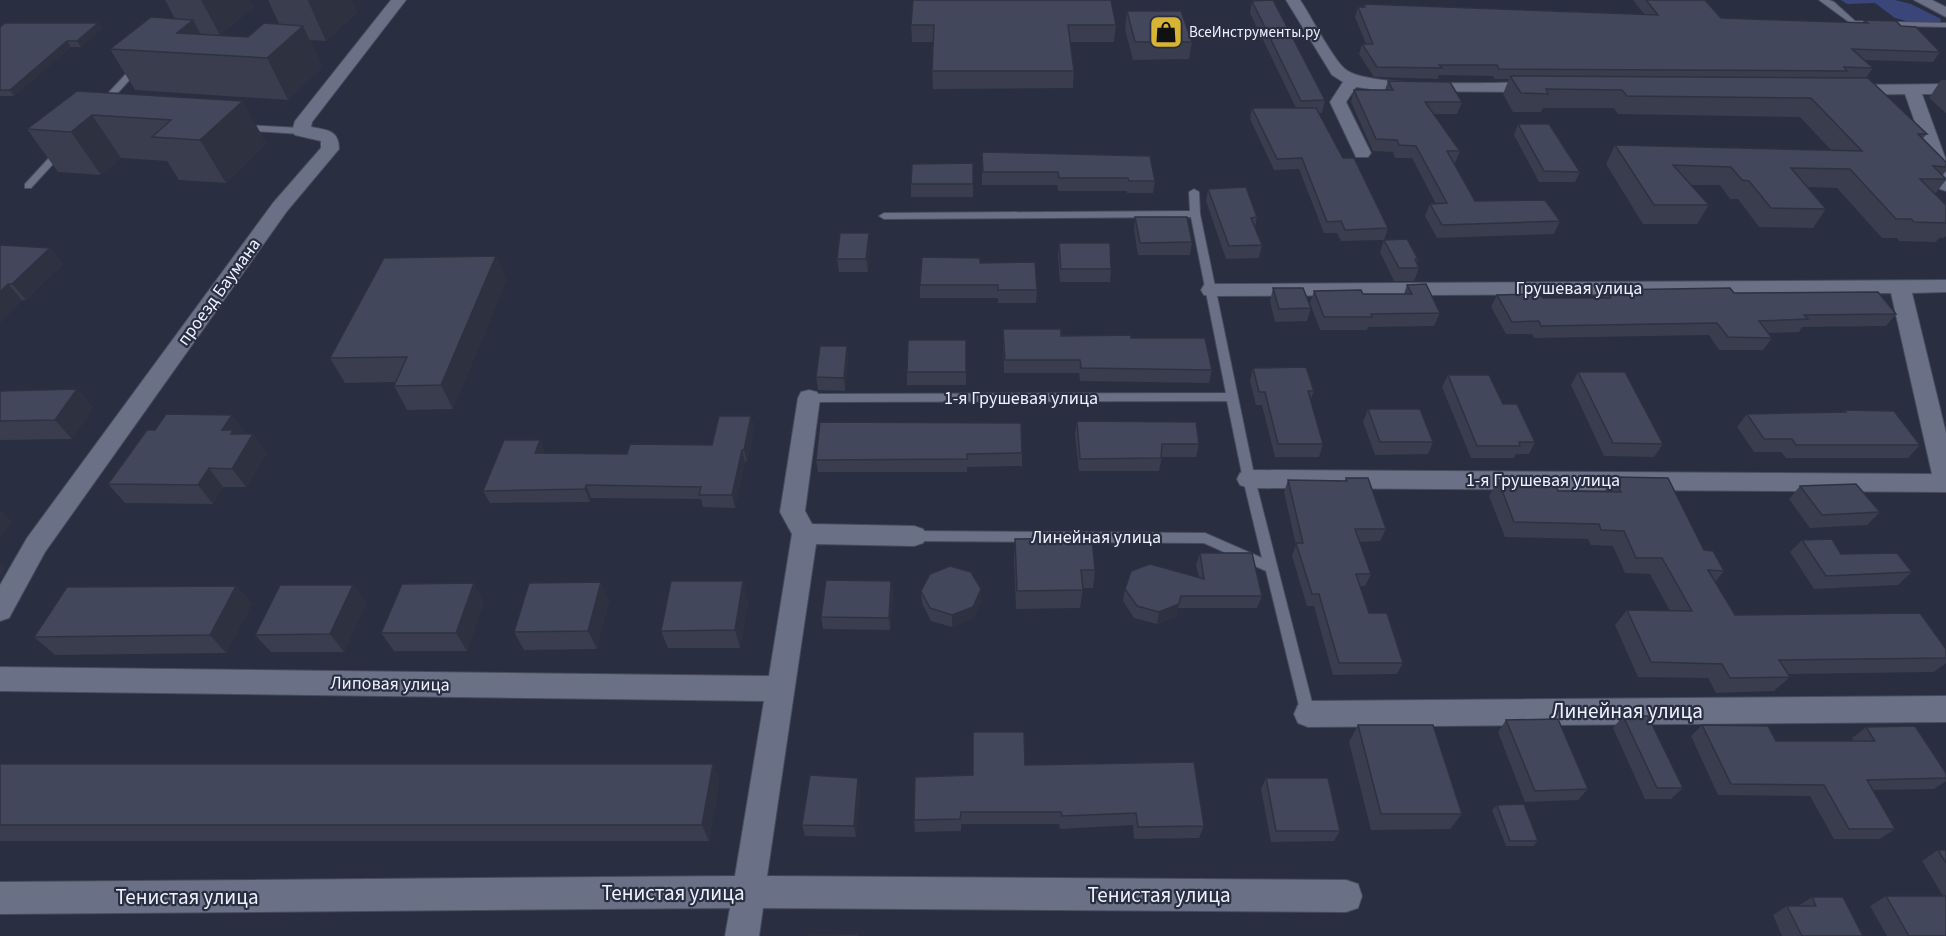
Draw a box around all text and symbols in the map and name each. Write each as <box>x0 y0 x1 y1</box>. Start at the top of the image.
shop icon: ВсеИнструменты.ру <box>1148 14 1184 50</box>
place label: ВсеИнструменты.ру <box>1189 22 1320 43</box>
street label: проезд Баумана <box>171 233 267 351</box>
street label: Грушевая улица <box>1516 276 1642 301</box>
street label: 1-я Грушевая улица <box>944 386 1098 411</box>
street label: 1-я Грушевая улица <box>1466 468 1620 493</box>
street label: Линейная улица <box>1031 525 1161 550</box>
street label: Липовая улица <box>330 670 450 698</box>
street label: Линейная улица <box>1551 696 1703 726</box>
street label: Тенистая улица <box>601 878 745 908</box>
street label: Тенистая улица <box>1087 880 1231 910</box>
street label: Тенистая улица <box>115 882 259 912</box>

